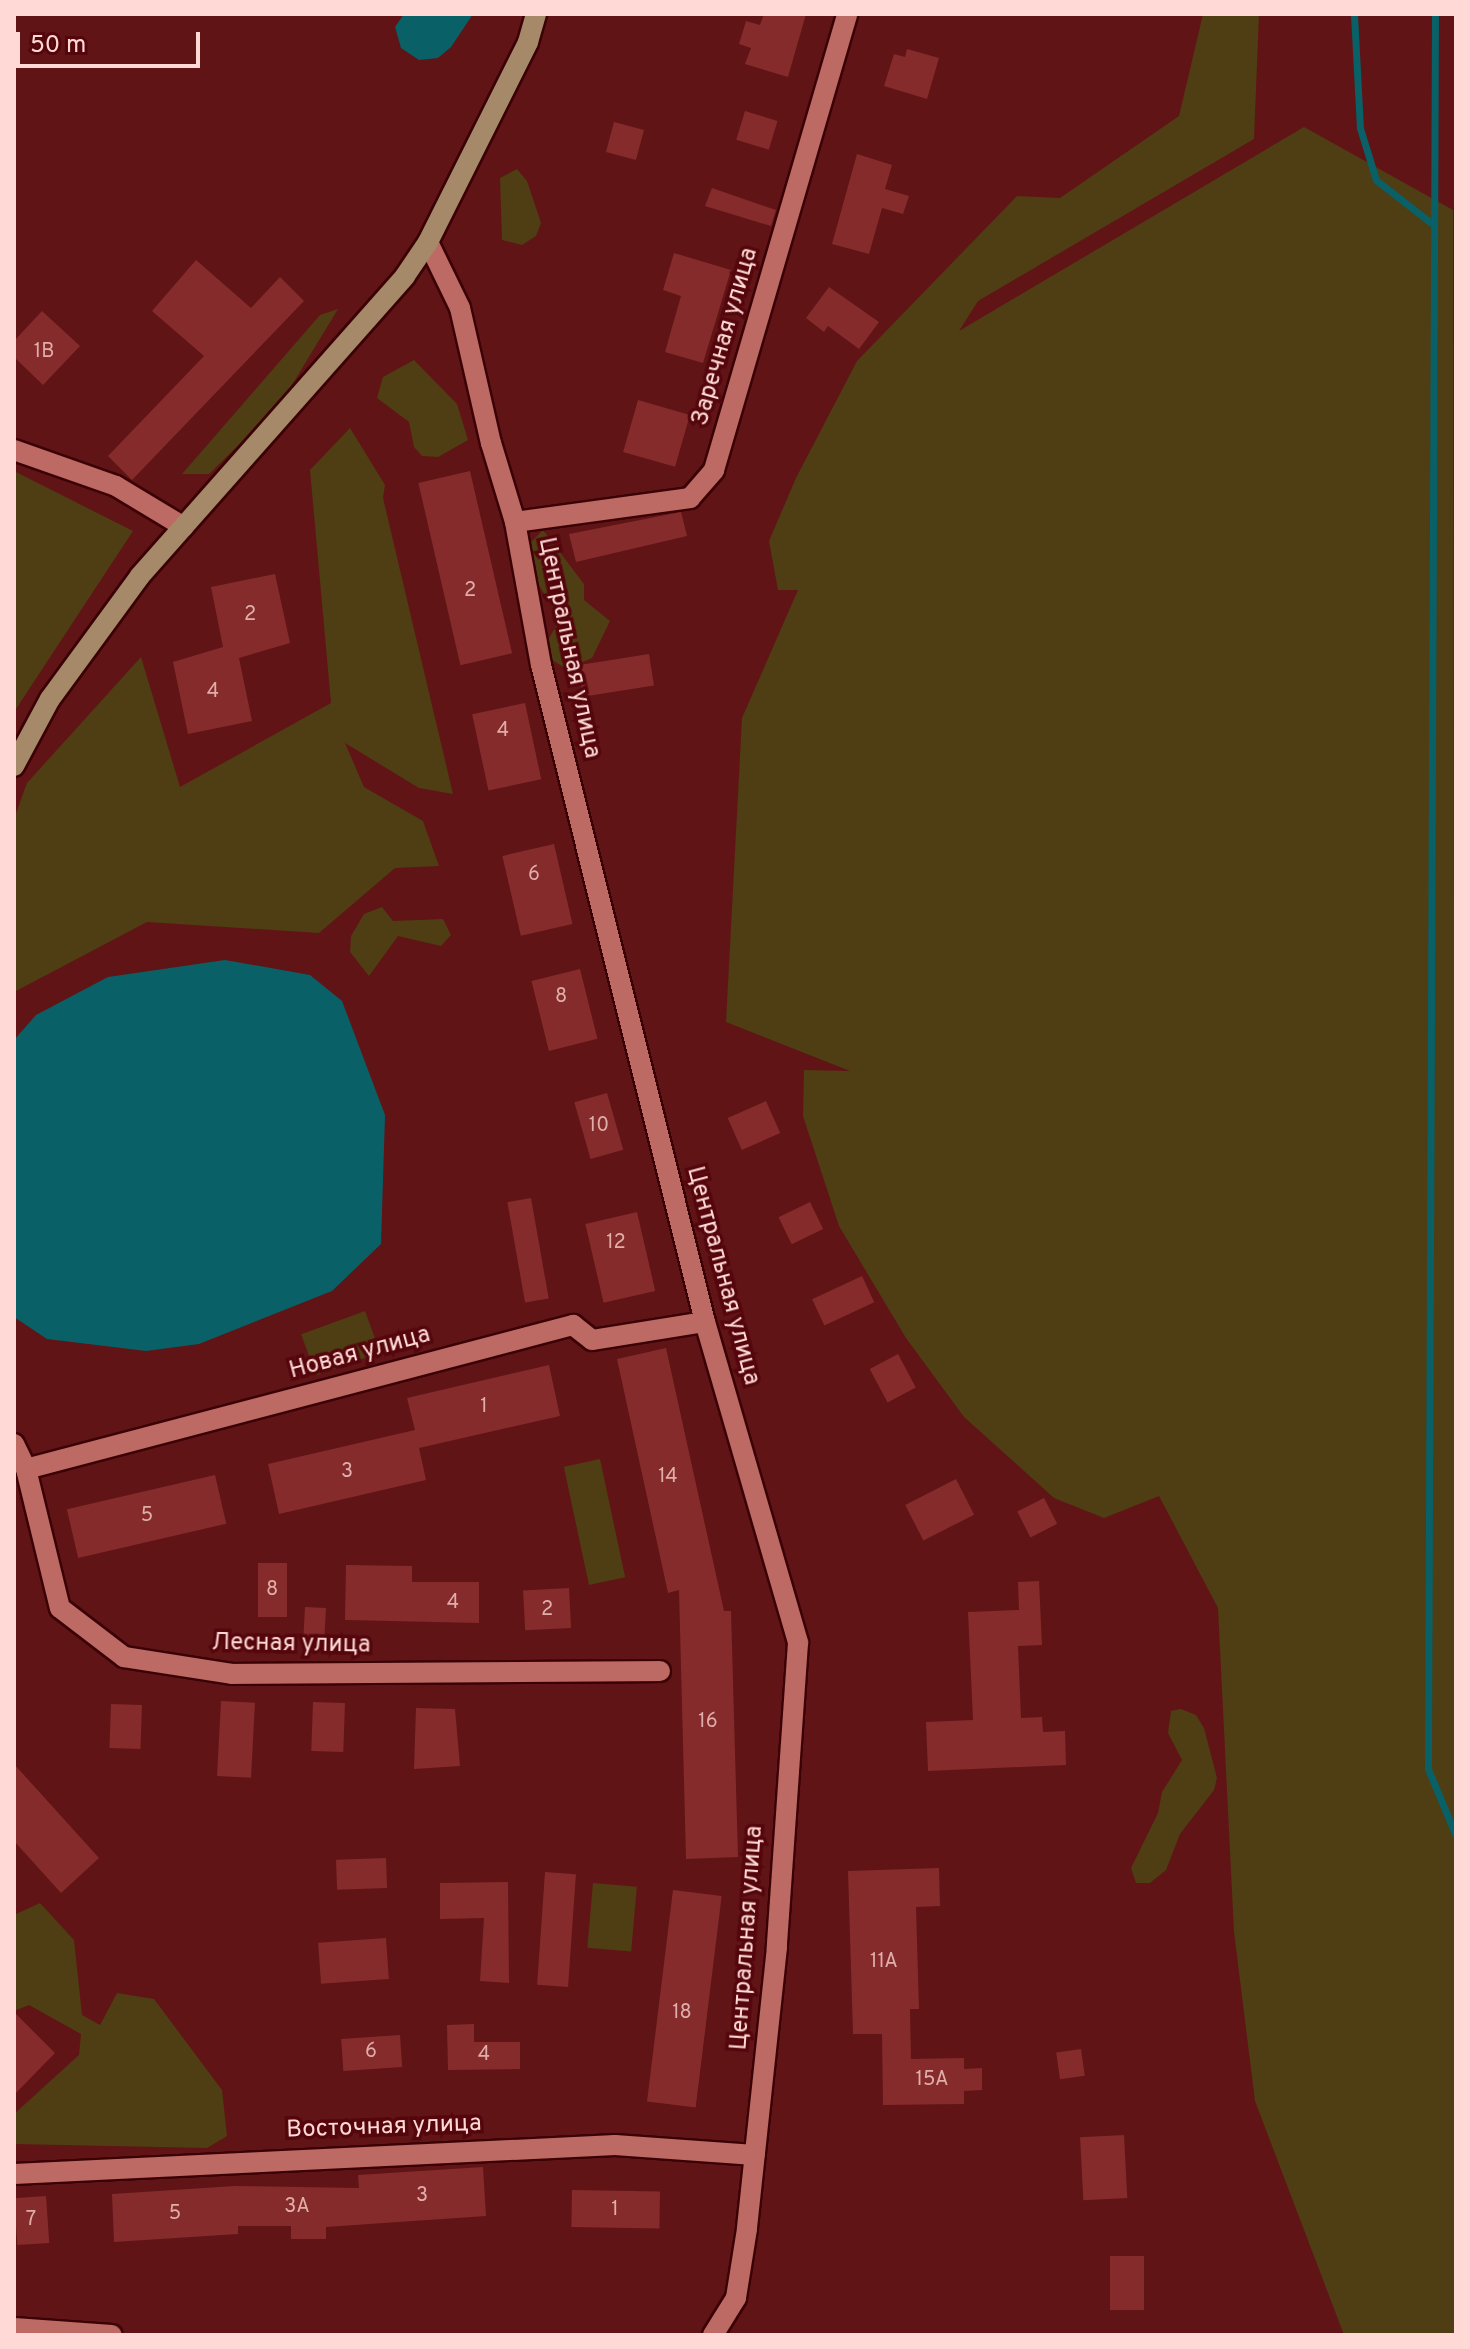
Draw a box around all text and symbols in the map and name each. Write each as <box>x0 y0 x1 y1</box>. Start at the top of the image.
scale bar <box>20 16 204 66</box>
text: 50 m <box>30 31 86 61</box>
street label: Заречная улица <box>687 245 765 429</box>
house number: 1В <box>34 340 54 364</box>
street label: Центральная улица <box>531 535 605 761</box>
house number: 2 <box>464 579 476 603</box>
house number: 2 <box>244 603 256 627</box>
house number: 4 <box>207 680 219 704</box>
house number: 4 <box>497 719 509 743</box>
house number: 6 <box>528 863 540 887</box>
house number: 8 <box>555 985 567 1009</box>
house number: 10 <box>589 1114 609 1138</box>
street label: Центральная улица <box>679 1164 765 1388</box>
house number: 12 <box>606 1231 626 1255</box>
street label: Новая улица <box>286 1321 434 1387</box>
house number: 1 <box>480 1395 488 1419</box>
house number: 3 <box>341 1460 353 1484</box>
house number: 14 <box>658 1465 678 1489</box>
house number: 5 <box>141 1504 153 1528</box>
house number: 8 <box>266 1578 278 1602</box>
house number: 4 <box>447 1591 459 1615</box>
house number: 2 <box>541 1598 553 1622</box>
street label: Лесная улица <box>211 1629 371 1661</box>
house number: 16 <box>698 1710 718 1734</box>
street label: Центральная улица <box>726 1825 770 2051</box>
house number: 11А <box>870 1950 898 1974</box>
house number: 18 <box>672 2001 692 2025</box>
house number: 6 <box>365 2040 377 2064</box>
house number: 4 <box>478 2043 490 2067</box>
house number: 15А <box>915 2068 949 2092</box>
street label: Восточная улица <box>286 2110 482 2146</box>
house number: 3 <box>416 2184 428 2208</box>
house number: 3А <box>284 2195 310 2219</box>
house number: 1 <box>611 2198 619 2222</box>
house number: 5 <box>169 2202 181 2226</box>
house number: 7 <box>26 2208 36 2232</box>

